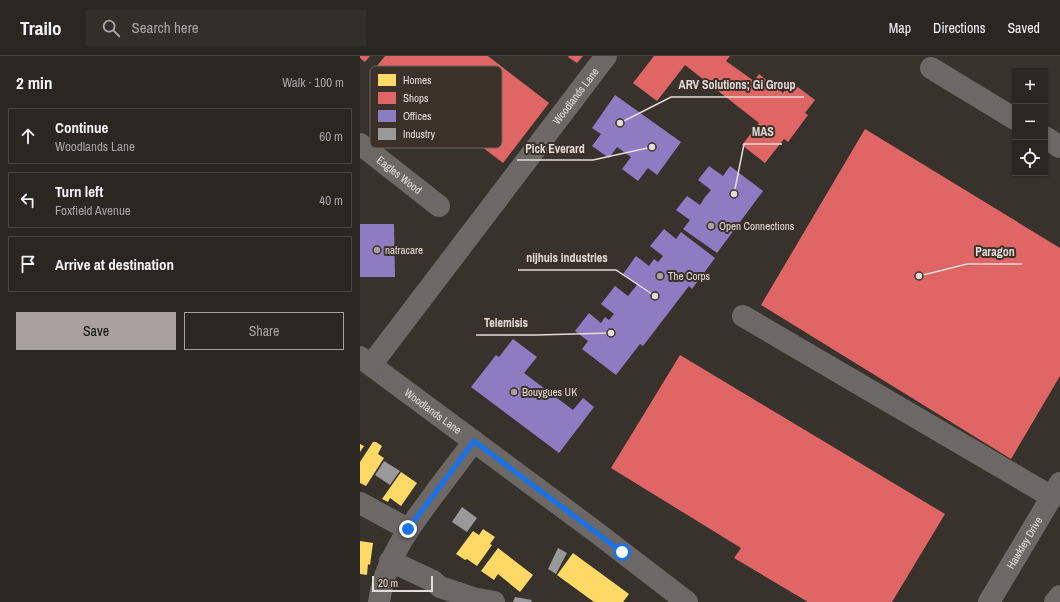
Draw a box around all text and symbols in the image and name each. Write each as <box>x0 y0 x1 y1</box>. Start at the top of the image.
search box <box>86 10 366 46</box>
text: Trailo <box>20 15 62 41</box>
icon: search <box>100 17 122 39</box>
text: Search here <box>132 17 199 38</box>
text: Map <box>889 19 911 37</box>
text: Directions <box>933 19 985 37</box>
text: Saved <box>1007 19 1040 37</box>
street label: Woodlands Lane <box>550 65 602 127</box>
legend <box>370 66 502 148</box>
map controls <box>1012 68 1048 176</box>
button: + <box>1012 68 1048 104</box>
text: 2 min <box>16 71 52 94</box>
text: Homes <box>403 73 432 87</box>
callout: ARV Solutions; Gi Group <box>671 73 804 97</box>
text: Walk · 100 m <box>282 74 344 91</box>
text: ARV Solutions; Gi Group <box>679 77 795 93</box>
text: Shops <box>403 91 429 105</box>
button: − <box>1012 104 1048 140</box>
text: Offices <box>403 109 432 123</box>
text: Continue <box>55 117 108 138</box>
callout: MAS <box>744 120 782 144</box>
text: MAS <box>752 124 774 140</box>
icon: ahead <box>17 125 39 147</box>
text: Industry <box>403 127 436 141</box>
text: 60 m <box>319 128 343 145</box>
callout: Pick Everard <box>517 136 593 160</box>
text: Woodlands Lane <box>55 138 135 155</box>
button: locate <box>1012 140 1048 176</box>
text: Pick Everard <box>525 141 585 157</box>
street label: Eagles Wood <box>374 153 425 197</box>
text: Turn left <box>55 181 103 202</box>
icon: left <box>17 189 39 211</box>
text: 40 m <box>319 192 343 209</box>
text: Foxfield Avenue <box>55 202 131 219</box>
place label: Open Connections <box>719 219 795 233</box>
marker: Open Connections <box>706 221 716 231</box>
callout: Paragon <box>967 240 1022 264</box>
place label: natracare <box>385 243 423 257</box>
text: Paragon <box>975 244 1015 260</box>
marker: natracare <box>372 245 382 255</box>
callout: nijhuis industries <box>518 246 616 270</box>
text: nijhuis industries <box>526 250 608 266</box>
icon: arrive <box>17 253 39 275</box>
text: Arrive at destination <box>55 254 174 275</box>
place label: The Corps <box>668 269 711 283</box>
marker: The Corps <box>655 271 665 281</box>
callout: Telemisis <box>476 311 536 335</box>
button: Save <box>16 312 176 350</box>
button: Share <box>184 312 344 350</box>
text: Telemisis <box>484 315 529 331</box>
street label: Woodlands Lane <box>402 385 464 437</box>
place label: Bouygues UK <box>522 385 577 399</box>
marker: Bouygues UK <box>509 387 519 397</box>
street label: Hawkley Drive <box>1003 514 1045 571</box>
route end <box>399 520 417 538</box>
route start <box>613 543 631 561</box>
scale bar <box>372 574 433 593</box>
text: 20 m <box>378 576 398 590</box>

